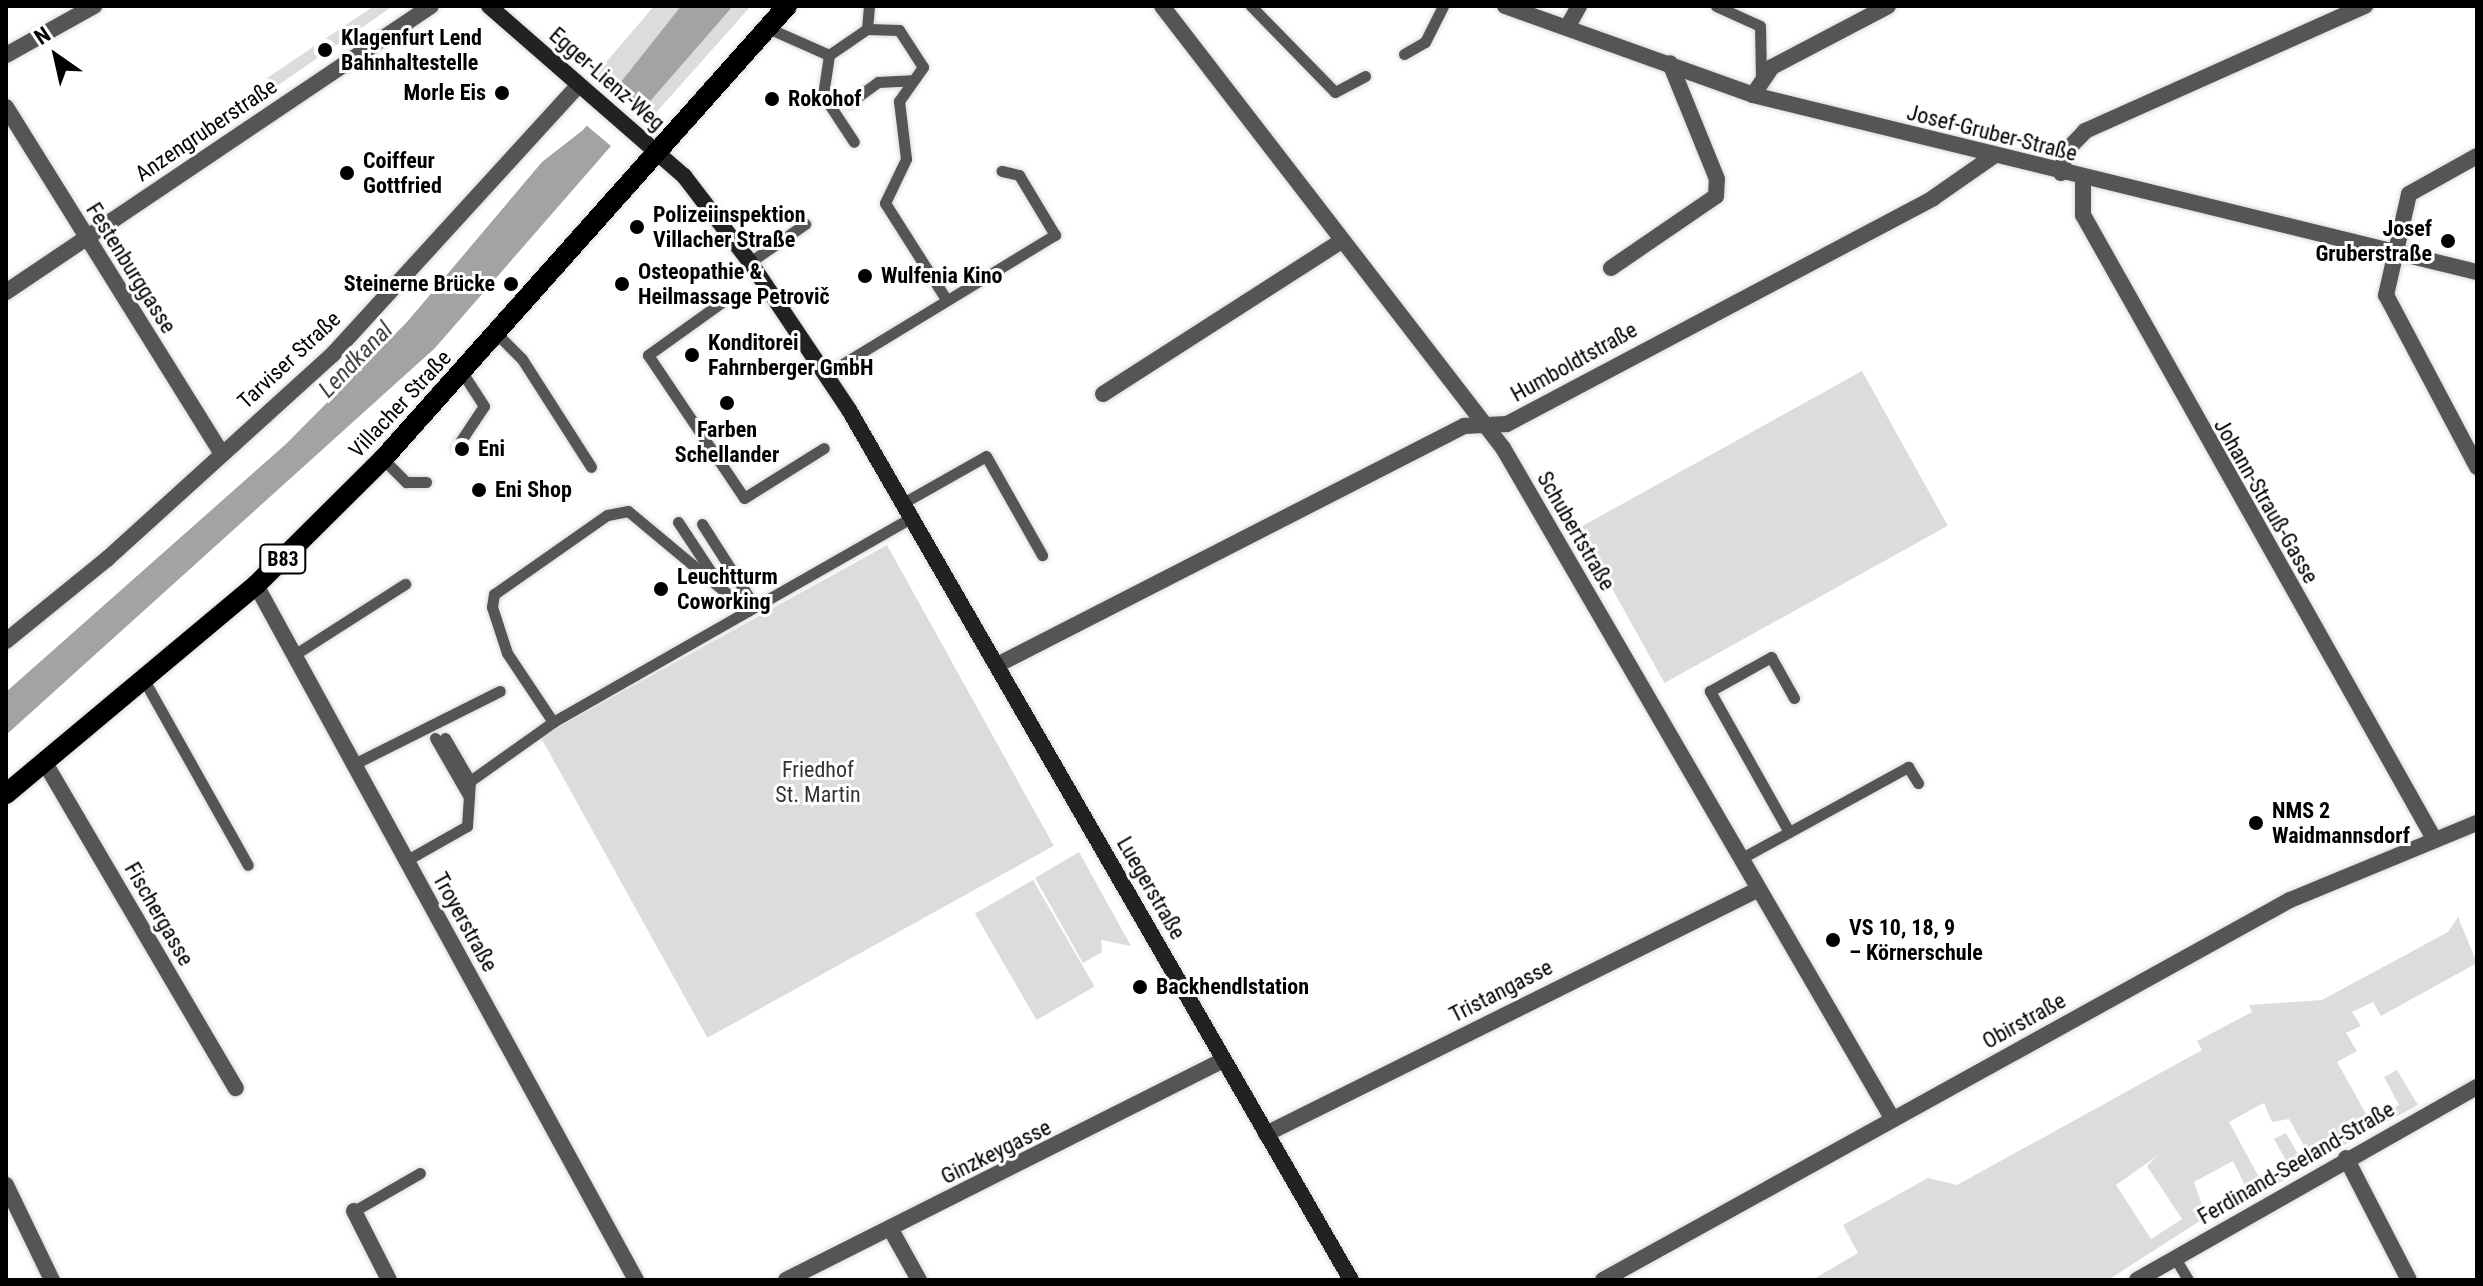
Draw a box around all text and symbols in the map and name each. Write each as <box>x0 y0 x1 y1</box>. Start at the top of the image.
north arrow <box>16 16 96 96</box>
text: N <box>30 22 55 50</box>
street label: Egger-Lienz-Weg <box>544 22 670 136</box>
place label: Klagenfurt Lend Bahnhaltestelle <box>341 24 482 76</box>
marker: Klagenfurt Lend Bahnhaltestelle <box>316 41 334 59</box>
street label: Anzengruberstraße <box>130 73 282 187</box>
place label: Morle Eis <box>404 80 486 106</box>
marker: Morle Eis <box>493 84 511 102</box>
place label: Rokohof <box>788 86 862 112</box>
marker: Rokohof <box>763 90 781 108</box>
street label: Josef-Gruber-Straße <box>1904 99 2080 167</box>
place label: Coiffeur Gottfried <box>363 147 442 198</box>
marker: Coiffeur Gottfried <box>338 164 356 182</box>
street label: Festenburggasse <box>80 198 182 338</box>
place label: Polizeiinspektion Villacher Straße <box>653 201 806 252</box>
place label: Josef Gruberstraße <box>2315 215 2432 266</box>
marker: Polizeiinspektion Villacher Straße <box>628 218 646 236</box>
marker: Josef Gruberstraße <box>2439 232 2457 250</box>
place label: Osteopathie & Heilmassage Petrovič <box>638 258 830 310</box>
place label: Wulfenia Kino <box>881 263 1002 289</box>
marker: Wulfenia Kino <box>856 267 874 285</box>
place label: Steinerne Brücke <box>344 271 495 297</box>
marker: Steinerne Brücke <box>502 275 520 293</box>
marker: Osteopathie & Heilmassage Petrovič <box>613 275 631 293</box>
street label: Tarviser Straße <box>232 306 346 414</box>
water label: Lendkanal <box>313 316 399 404</box>
street label: Humboldtstraße <box>1506 316 1642 408</box>
place label: Konditorei Fahrnberger GmbH <box>708 329 873 380</box>
street label: Villacher Straße <box>343 345 457 463</box>
marker: Konditorei Fahrnberger GmbH <box>683 346 701 364</box>
marker: Farben Schellander <box>718 394 736 412</box>
street label: Johann-Strauß-Gasse <box>2208 414 2324 588</box>
place label: Farben Schellander <box>675 416 779 468</box>
place label: Eni <box>478 436 505 462</box>
marker: Eni <box>453 440 471 458</box>
street label: Schubertstraße <box>1531 467 1621 595</box>
place label: Eni Shop <box>495 477 572 503</box>
marker: Eni Shop <box>470 481 488 499</box>
road number: B83 <box>259 543 307 575</box>
place label: Leuchtturm Coworking <box>677 563 778 614</box>
marker: Leuchtturm Coworking <box>652 580 670 598</box>
park label: Friedhof St. Martin <box>775 756 861 808</box>
place label: NMS 2 Waidmannsdorf <box>2272 797 2410 848</box>
marker: NMS 2 Waidmannsdorf <box>2247 814 2265 832</box>
street label: Luegerstraße <box>1111 832 1191 944</box>
street label: Fischergasse <box>119 858 199 970</box>
street label: Troyerstraße <box>427 868 503 976</box>
place label: VS 10, 18, 9 – Körnerschule <box>1849 914 1983 966</box>
marker: VS 10, 18, 9 – Körnerschule <box>1824 931 1842 949</box>
street label: Tristangasse <box>1445 954 1557 1028</box>
place label: Backhendlstation <box>1156 974 1309 1000</box>
marker: Backhendlstation <box>1131 978 1149 996</box>
street label: Obirstraße <box>1978 987 2070 1055</box>
street label: Ferdinand-Seeland-Straße <box>2193 1096 2399 1230</box>
street label: Ginzkeygasse <box>937 1114 1055 1190</box>

